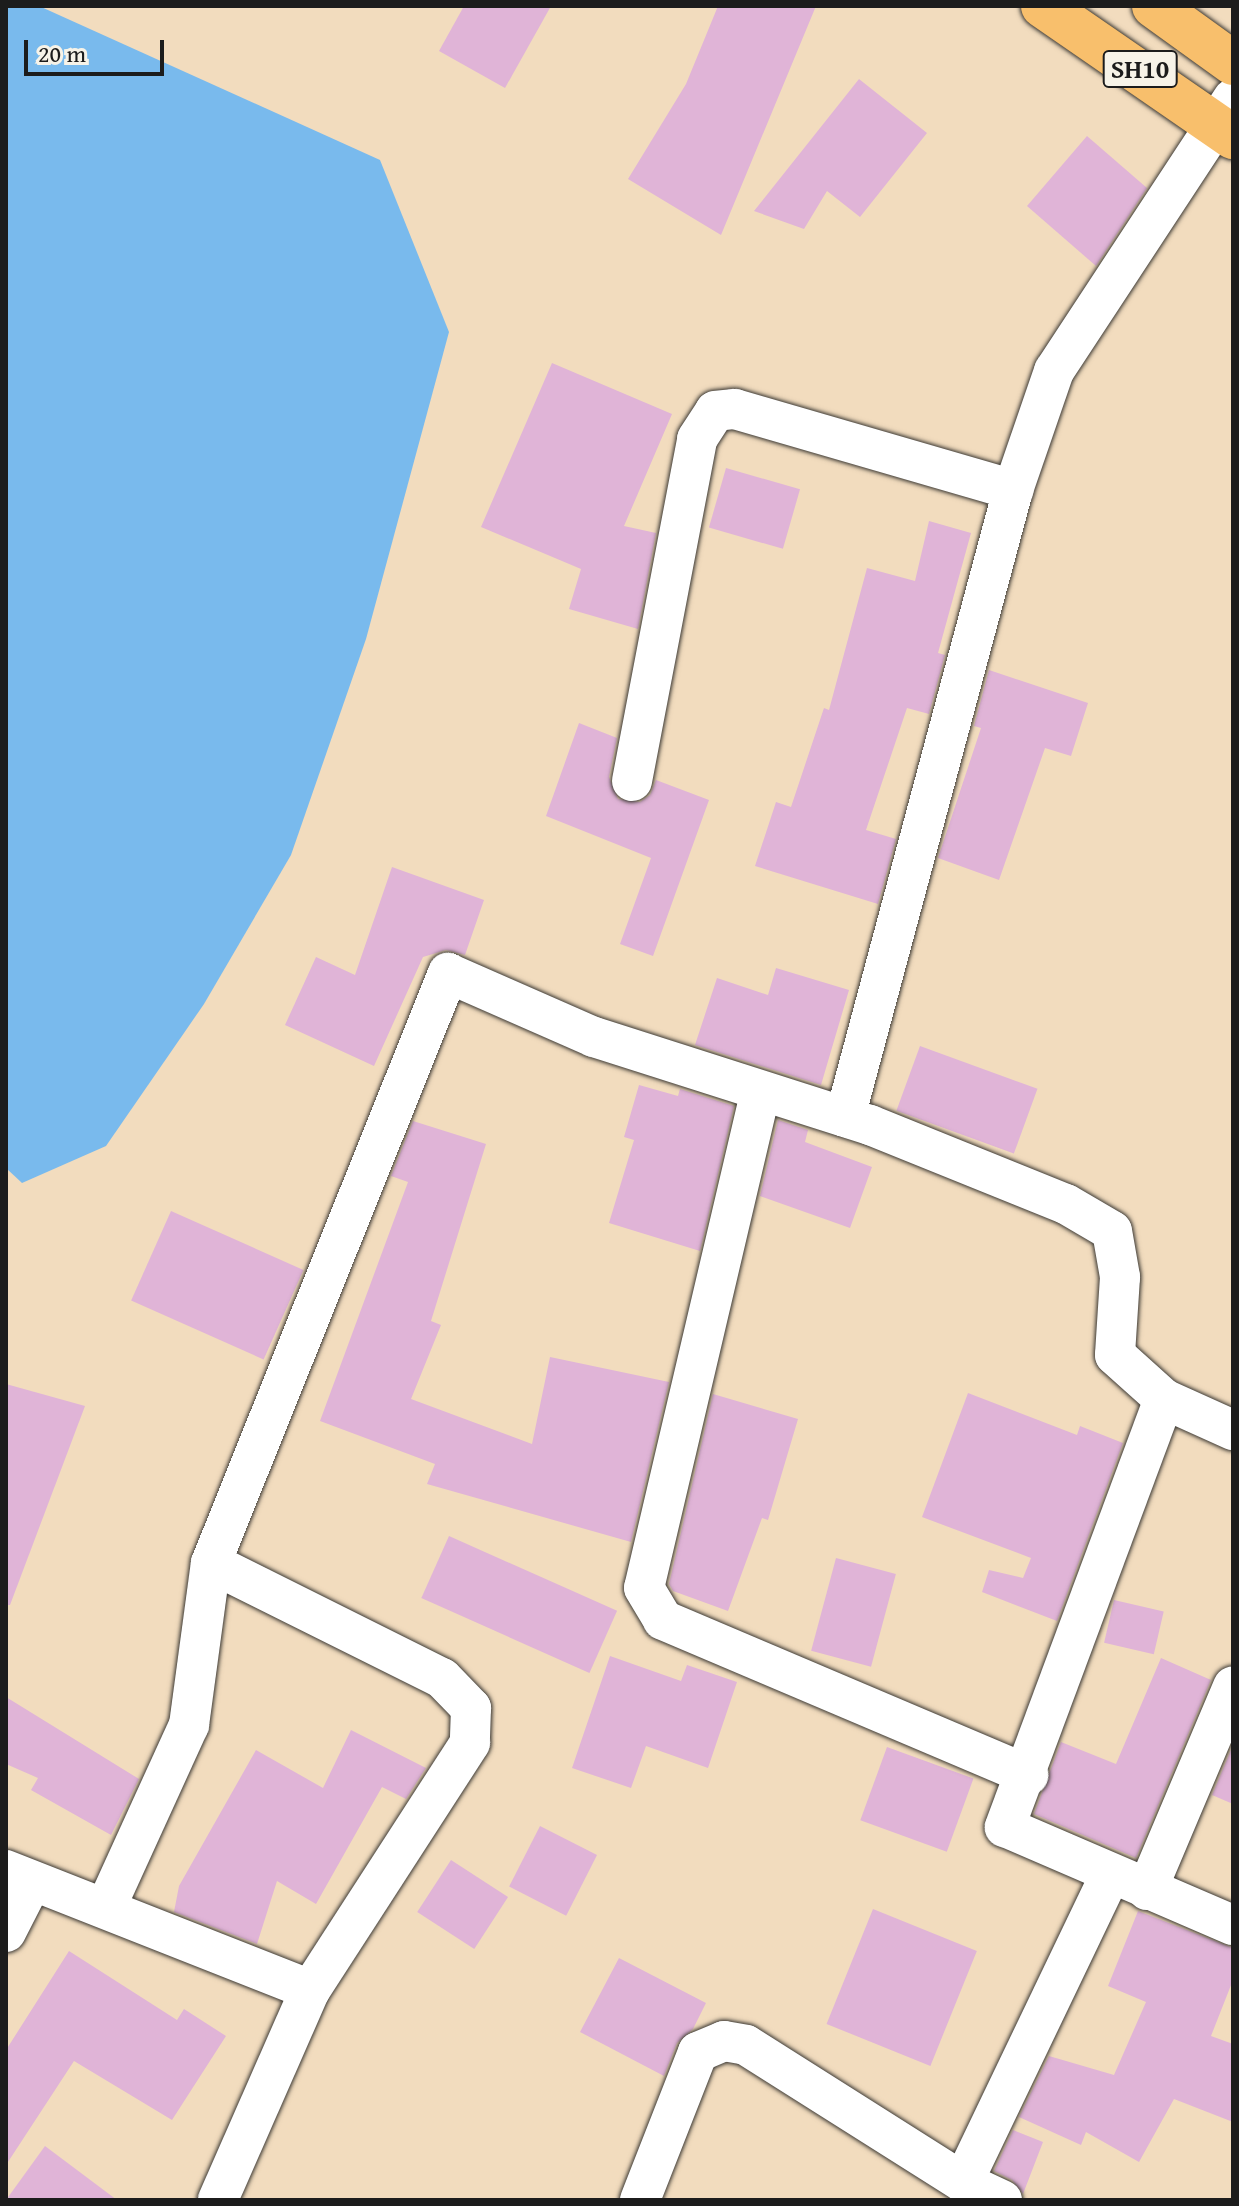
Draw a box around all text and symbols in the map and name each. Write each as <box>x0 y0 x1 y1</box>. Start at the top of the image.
scale bar <box>28 24 168 74</box>
text: 20 m <box>38 36 86 71</box>
road number: SH10 <box>1102 47 1178 91</box>

